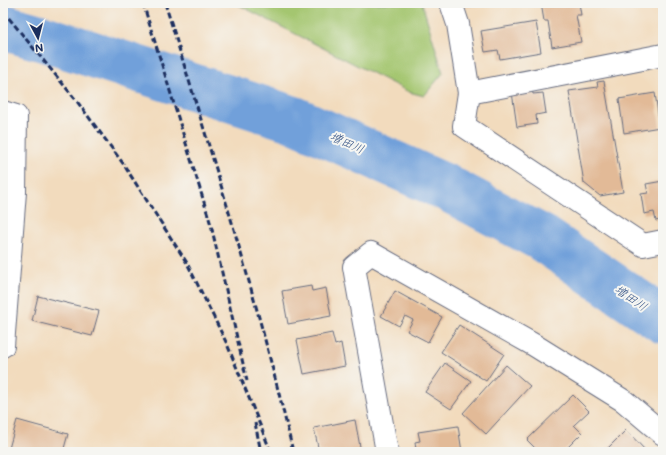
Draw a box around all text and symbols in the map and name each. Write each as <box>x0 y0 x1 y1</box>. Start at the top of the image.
north arrow <box>18 18 58 58</box>
text: N <box>34 40 44 56</box>
water label: 増田川 <box>328 127 367 157</box>
water label: 増田川 <box>612 280 651 314</box>

